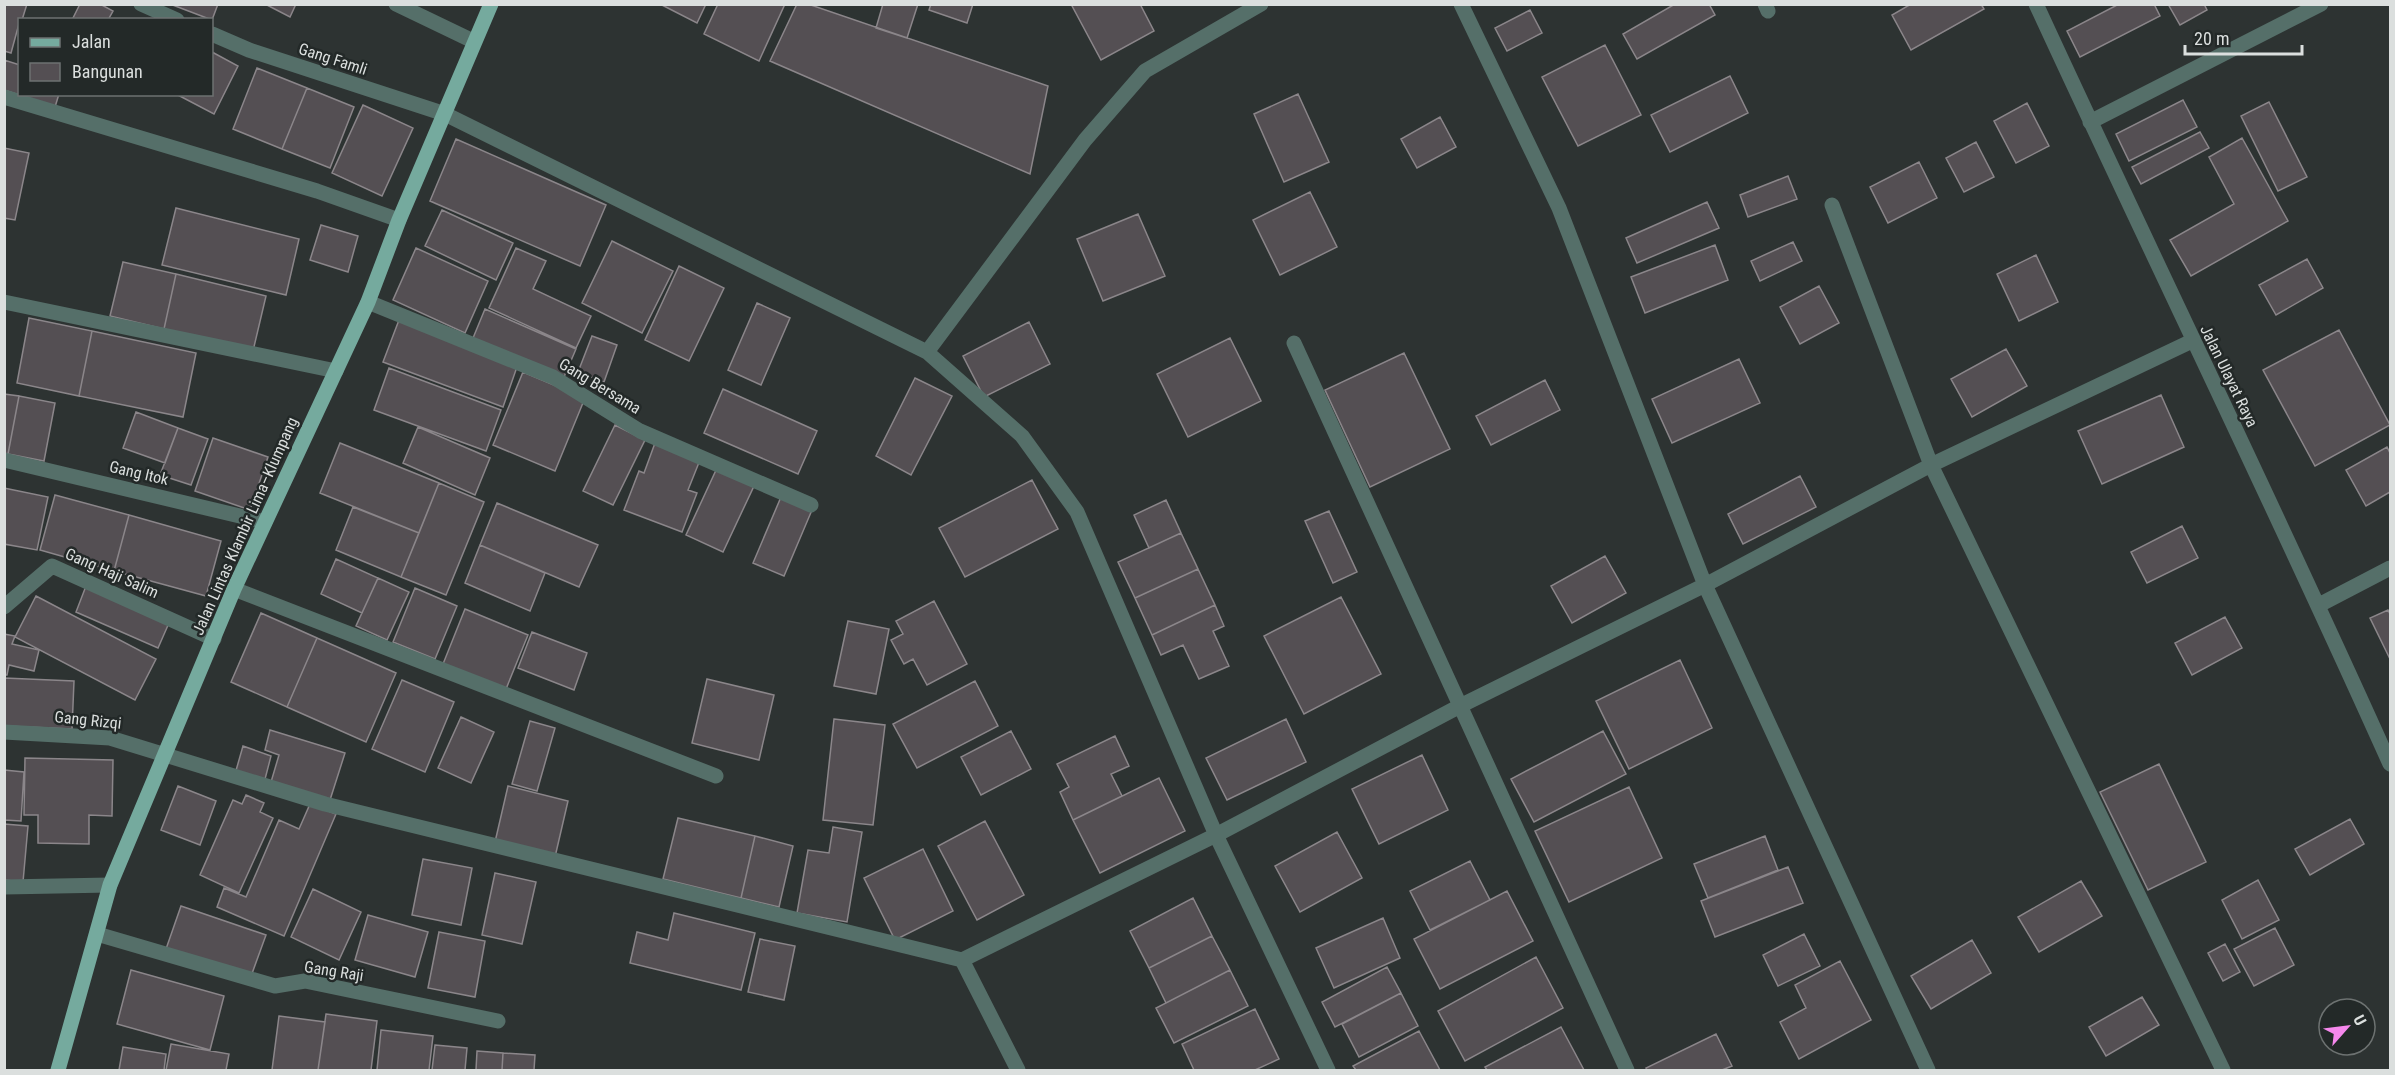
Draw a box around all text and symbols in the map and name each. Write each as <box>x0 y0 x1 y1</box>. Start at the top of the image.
legend <box>18 18 213 96</box>
scale bar <box>2185 18 2302 56</box>
text: 20 m <box>2194 28 2229 49</box>
text: Jalan <box>72 31 111 52</box>
street label: Gang Famli <box>296 39 370 79</box>
text: Bangunan <box>72 61 143 82</box>
street label: Jalan Ulayat Raya <box>2196 322 2262 430</box>
street label: Gang Bersama <box>556 354 644 418</box>
street label: Jalan Lintas Klambir Lima–Klumpang <box>188 414 302 638</box>
street label: Gang Itok <box>108 457 171 489</box>
street label: Gang Haji Salim <box>62 544 162 602</box>
street label: Gang Rizqi <box>54 707 122 733</box>
street label: Gang Raji <box>303 957 365 985</box>
north arrow <box>2317 997 2377 1057</box>
text: U <box>2349 1012 2370 1029</box>

